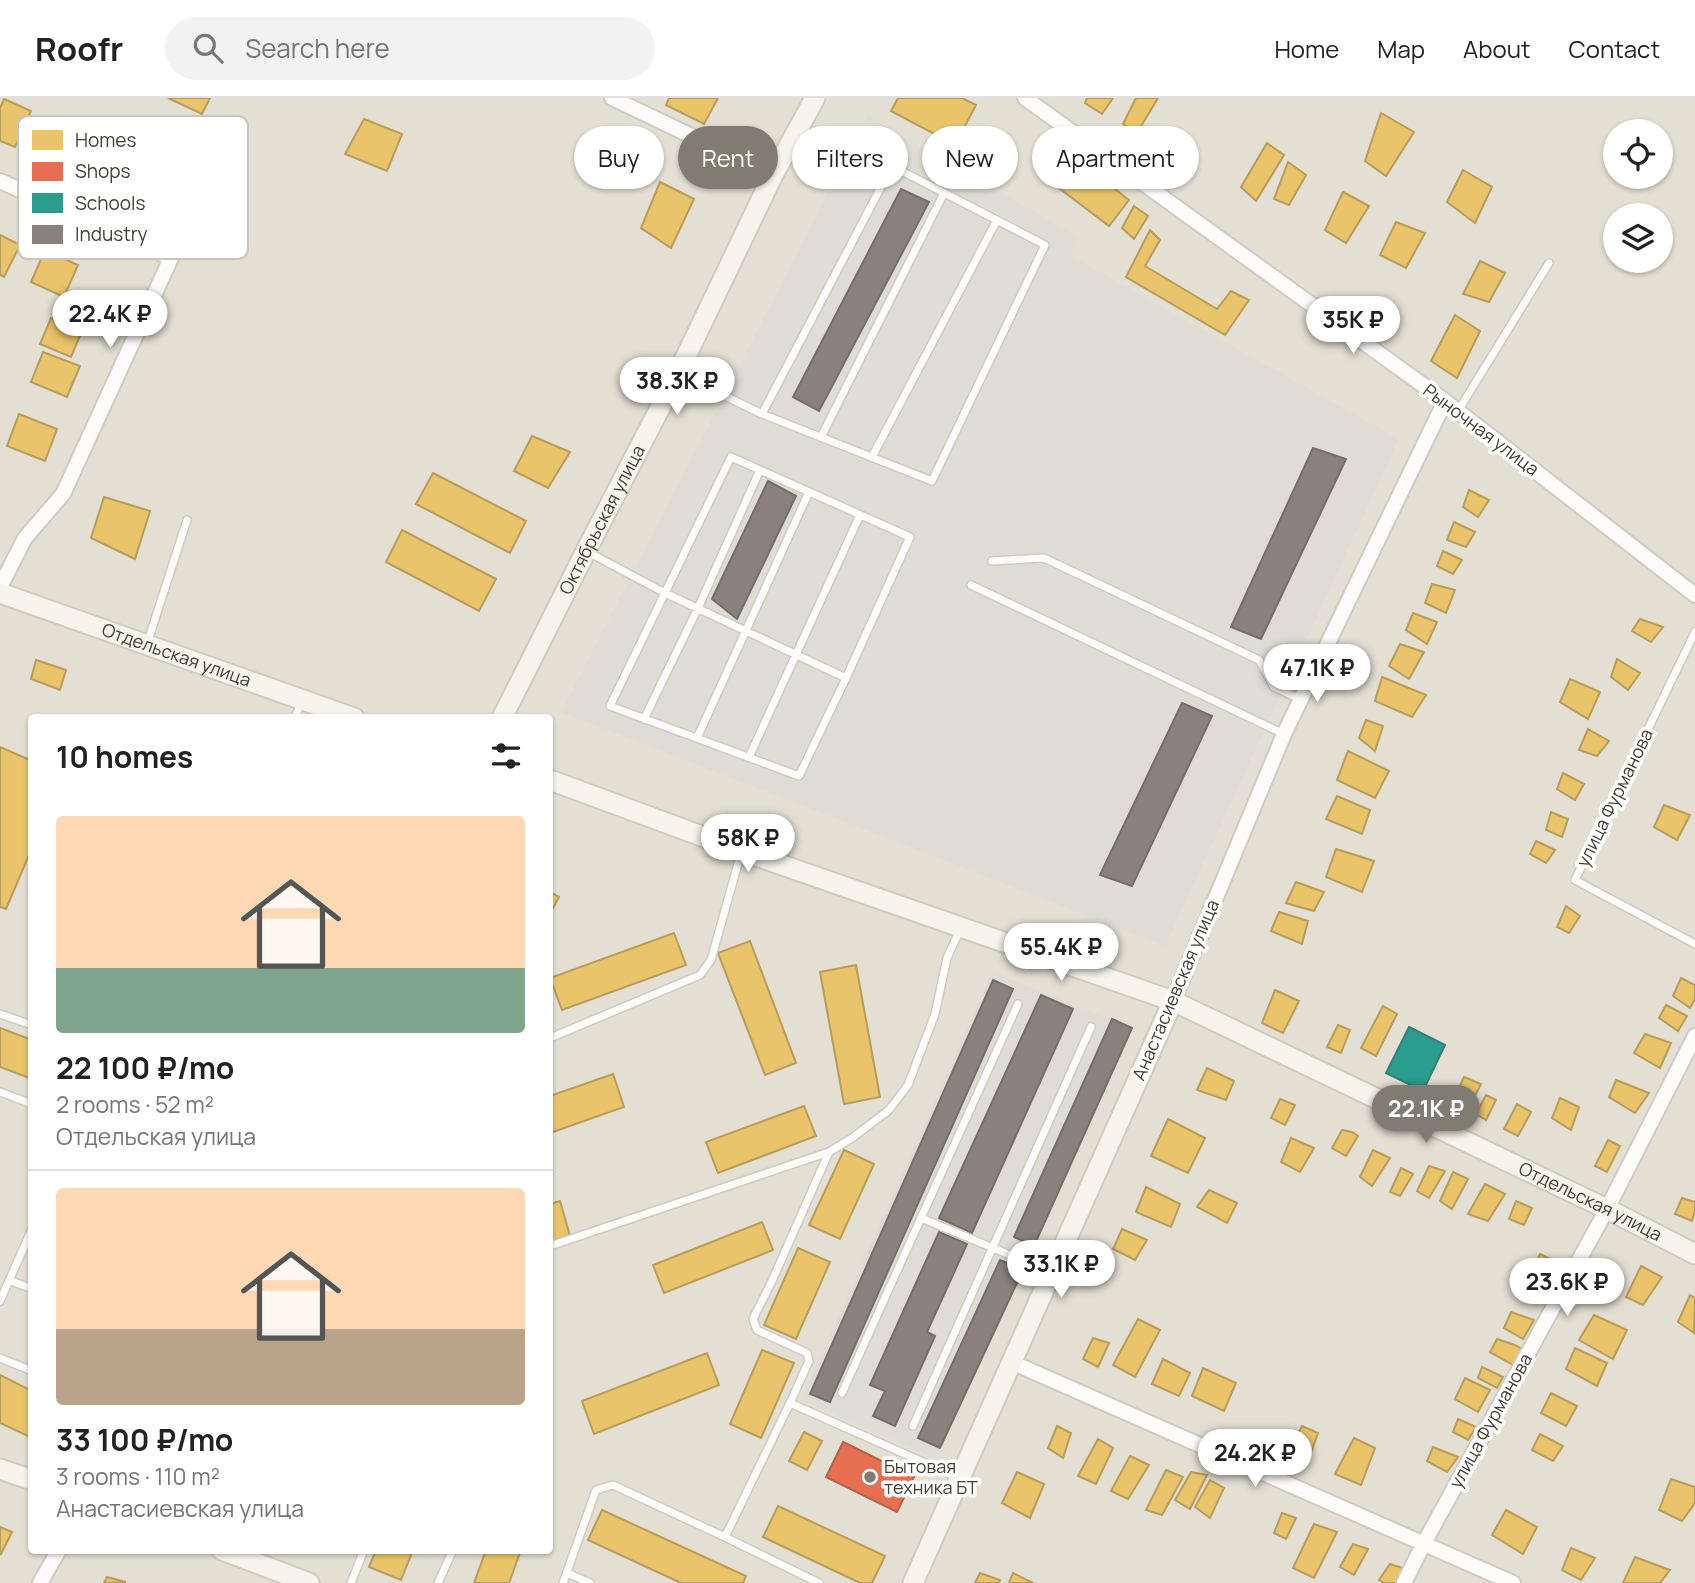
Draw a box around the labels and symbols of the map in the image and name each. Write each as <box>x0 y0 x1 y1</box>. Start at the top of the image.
legend <box>18 116 248 259</box>
text: Homes <box>75 127 136 153</box>
text: Shops <box>75 158 130 184</box>
text: Schools <box>75 190 145 216</box>
text: Industry <box>75 221 148 247</box>
pin: 22.4K ₽ <box>45 290 175 350</box>
pin: 35K ₽ <box>1304 296 1402 356</box>
pin: 38.3K ₽ <box>612 358 742 417</box>
street label: Рыночная улица <box>1419 378 1544 481</box>
street label: Октябрьская улица <box>553 441 650 598</box>
street label: Отдельская улица <box>99 617 254 692</box>
pin: 47.1K ₽ <box>1252 644 1382 704</box>
street label: улица Фурманова <box>1570 725 1658 871</box>
pin: 58K ₽ <box>699 814 797 874</box>
street label: Анастасиевская улица <box>1126 896 1224 1084</box>
pin: 55.4K ₽ <box>996 924 1126 983</box>
pin: 22.1K ₽ <box>1361 1086 1491 1145</box>
street label: Отдельская улица <box>1515 1156 1666 1246</box>
pin: 33.1K ₽ <box>996 1240 1126 1300</box>
pin: 23.6K ₽ <box>1502 1258 1632 1318</box>
street label: улица Фурманова <box>1443 1349 1537 1492</box>
pin: 24.2K ₽ <box>1190 1430 1320 1489</box>
place label: Бытовая техника БТ <box>884 1454 978 1499</box>
marker: Бытовая техника БТ <box>862 1469 878 1485</box>

